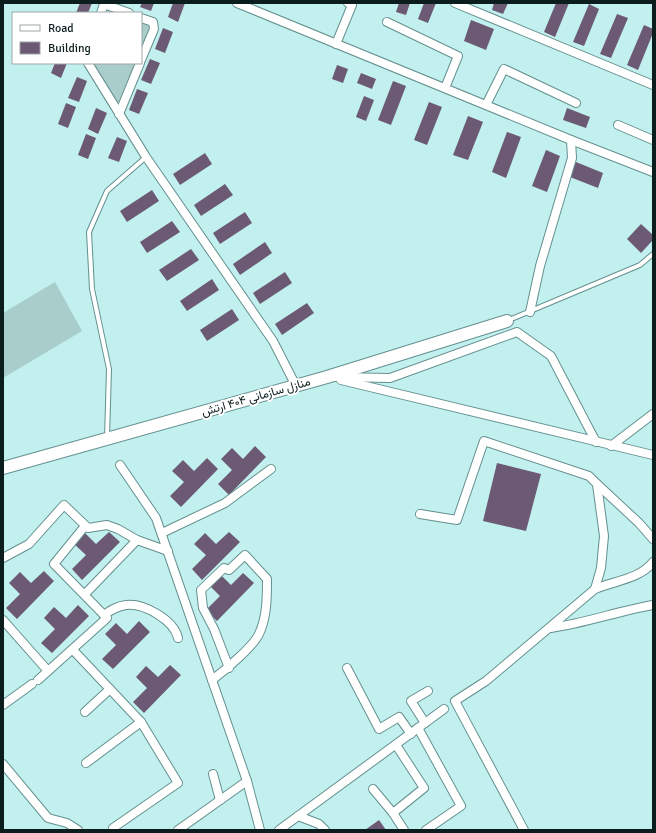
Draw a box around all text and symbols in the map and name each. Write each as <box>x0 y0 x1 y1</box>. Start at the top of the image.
legend <box>12 12 142 64</box>
text: Road <box>48 21 74 36</box>
text: Building <box>48 41 91 56</box>
street label: منازل سازمانی ۴۰۴ ارتش <box>200 374 312 420</box>

